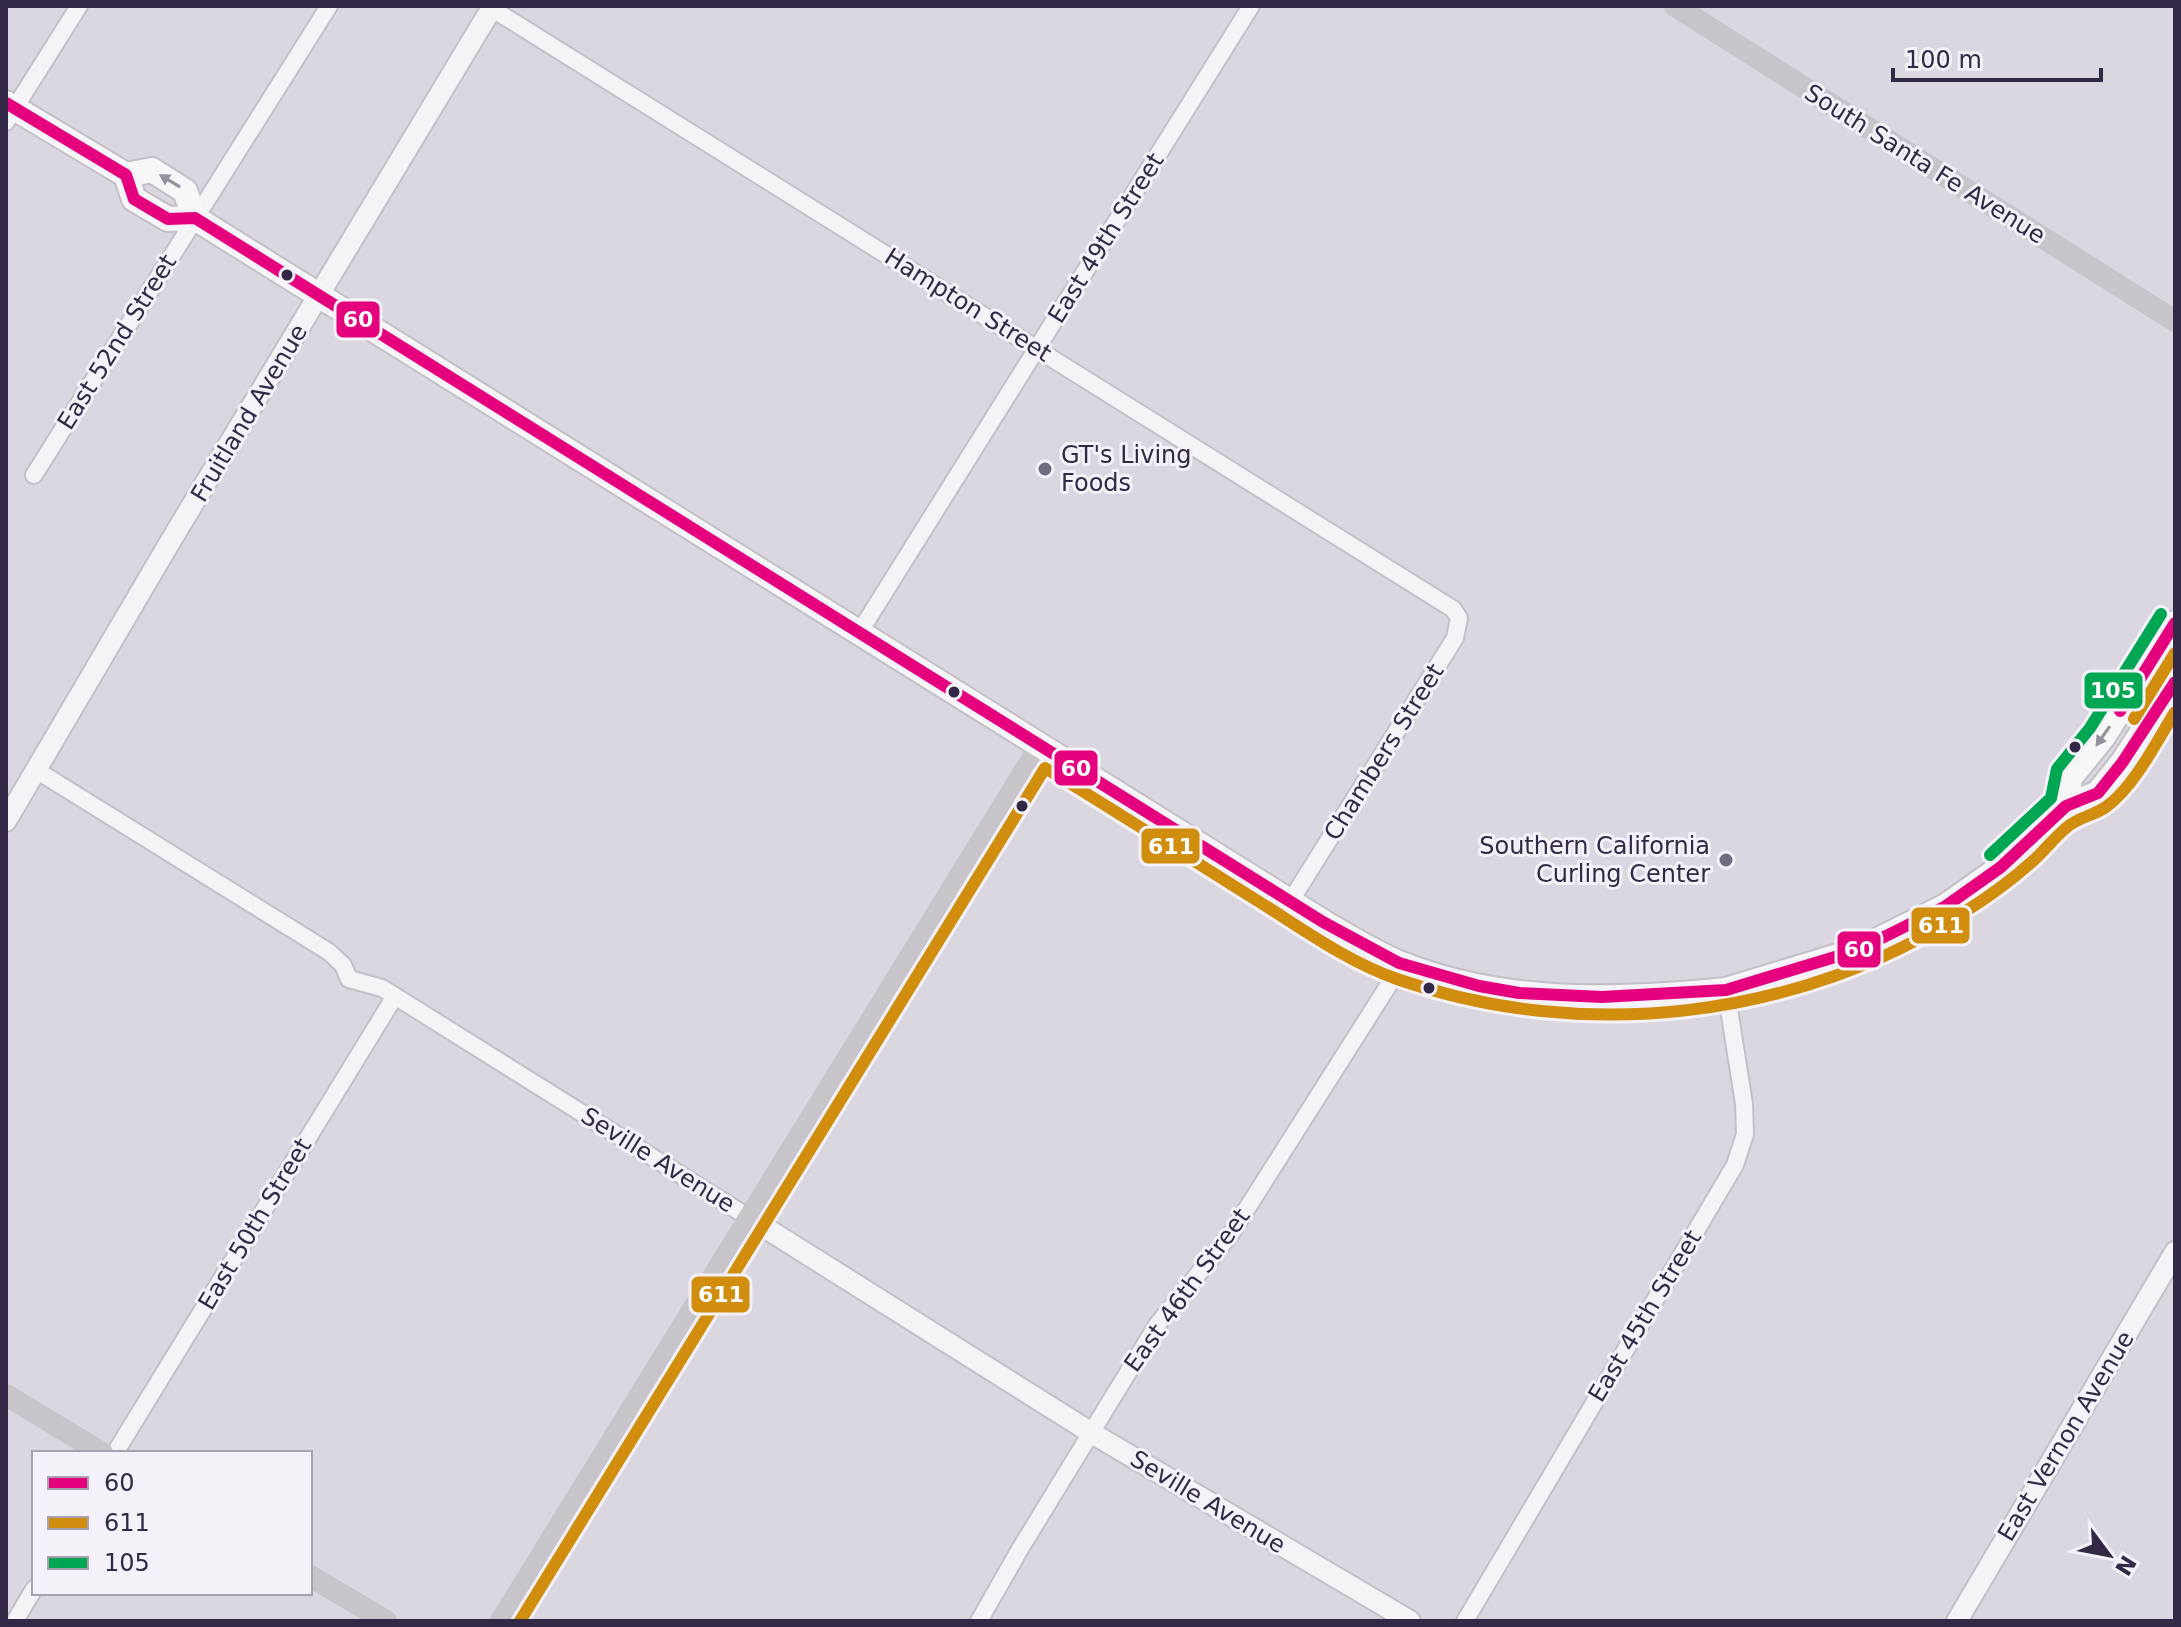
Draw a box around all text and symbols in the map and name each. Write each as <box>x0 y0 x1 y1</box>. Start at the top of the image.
scale bar <box>1893 32 2101 82</box>
text: 100 m <box>1905 46 1982 74</box>
street label: South Santa Fe Avenue <box>1800 78 2050 250</box>
street label: East 49th Street <box>1042 148 1170 328</box>
one-way arrow <box>159 174 181 188</box>
street label: Hampton Street <box>879 242 1057 368</box>
street label: East 52nd Street <box>52 249 182 435</box>
unlabelled marker <box>279 267 295 283</box>
line badge: 60 <box>335 300 381 339</box>
text: 60 <box>343 307 373 332</box>
street label: Fruitland Avenue <box>185 319 313 507</box>
place label: GT's Living Foods <box>1061 441 1192 497</box>
marker: GT's Living Foods <box>1036 460 1054 478</box>
street label: Chambers Street <box>1318 659 1450 845</box>
line badge: 105 <box>2083 671 2144 710</box>
text: 105 <box>2090 678 2136 703</box>
unlabelled marker <box>946 684 962 700</box>
one-way arrow <box>2096 726 2111 747</box>
unlabelled marker <box>2067 739 2083 755</box>
line badge: 60 <box>1053 749 1099 787</box>
text: 60 <box>1061 756 1091 781</box>
unlabelled marker <box>1014 798 1030 814</box>
line badge: 611 <box>1140 827 1201 865</box>
place label: Southern California Curling Center <box>1479 832 1710 888</box>
text: 611 <box>1148 834 1194 859</box>
marker: Southern California Curling Center <box>1717 851 1735 869</box>
line badge: 611 <box>1910 906 1971 945</box>
text: 611 <box>1918 913 1964 938</box>
line badge: 60 <box>1836 930 1882 969</box>
text: 60 <box>1844 937 1874 962</box>
unlabelled marker <box>1421 980 1437 996</box>
street label: Seville Avenue <box>576 1102 740 1218</box>
street label: East 50th Street <box>193 1133 317 1315</box>
street label: East 46th Street <box>1118 1203 1256 1377</box>
street label: East 45th Street <box>1583 1225 1707 1407</box>
line badge: 611 <box>690 1275 751 1314</box>
text: 611 <box>698 1282 744 1307</box>
street label: East Vernon Avenue <box>1992 1326 2140 1546</box>
street label: Seville Avenue <box>1125 1445 1291 1559</box>
legend <box>32 1451 312 1595</box>
text: 60 <box>104 1469 135 1497</box>
text: 611 <box>104 1509 150 1537</box>
north arrow <box>2069 1515 2149 1595</box>
text: 105 <box>104 1549 150 1577</box>
text: N <box>2110 1551 2141 1580</box>

